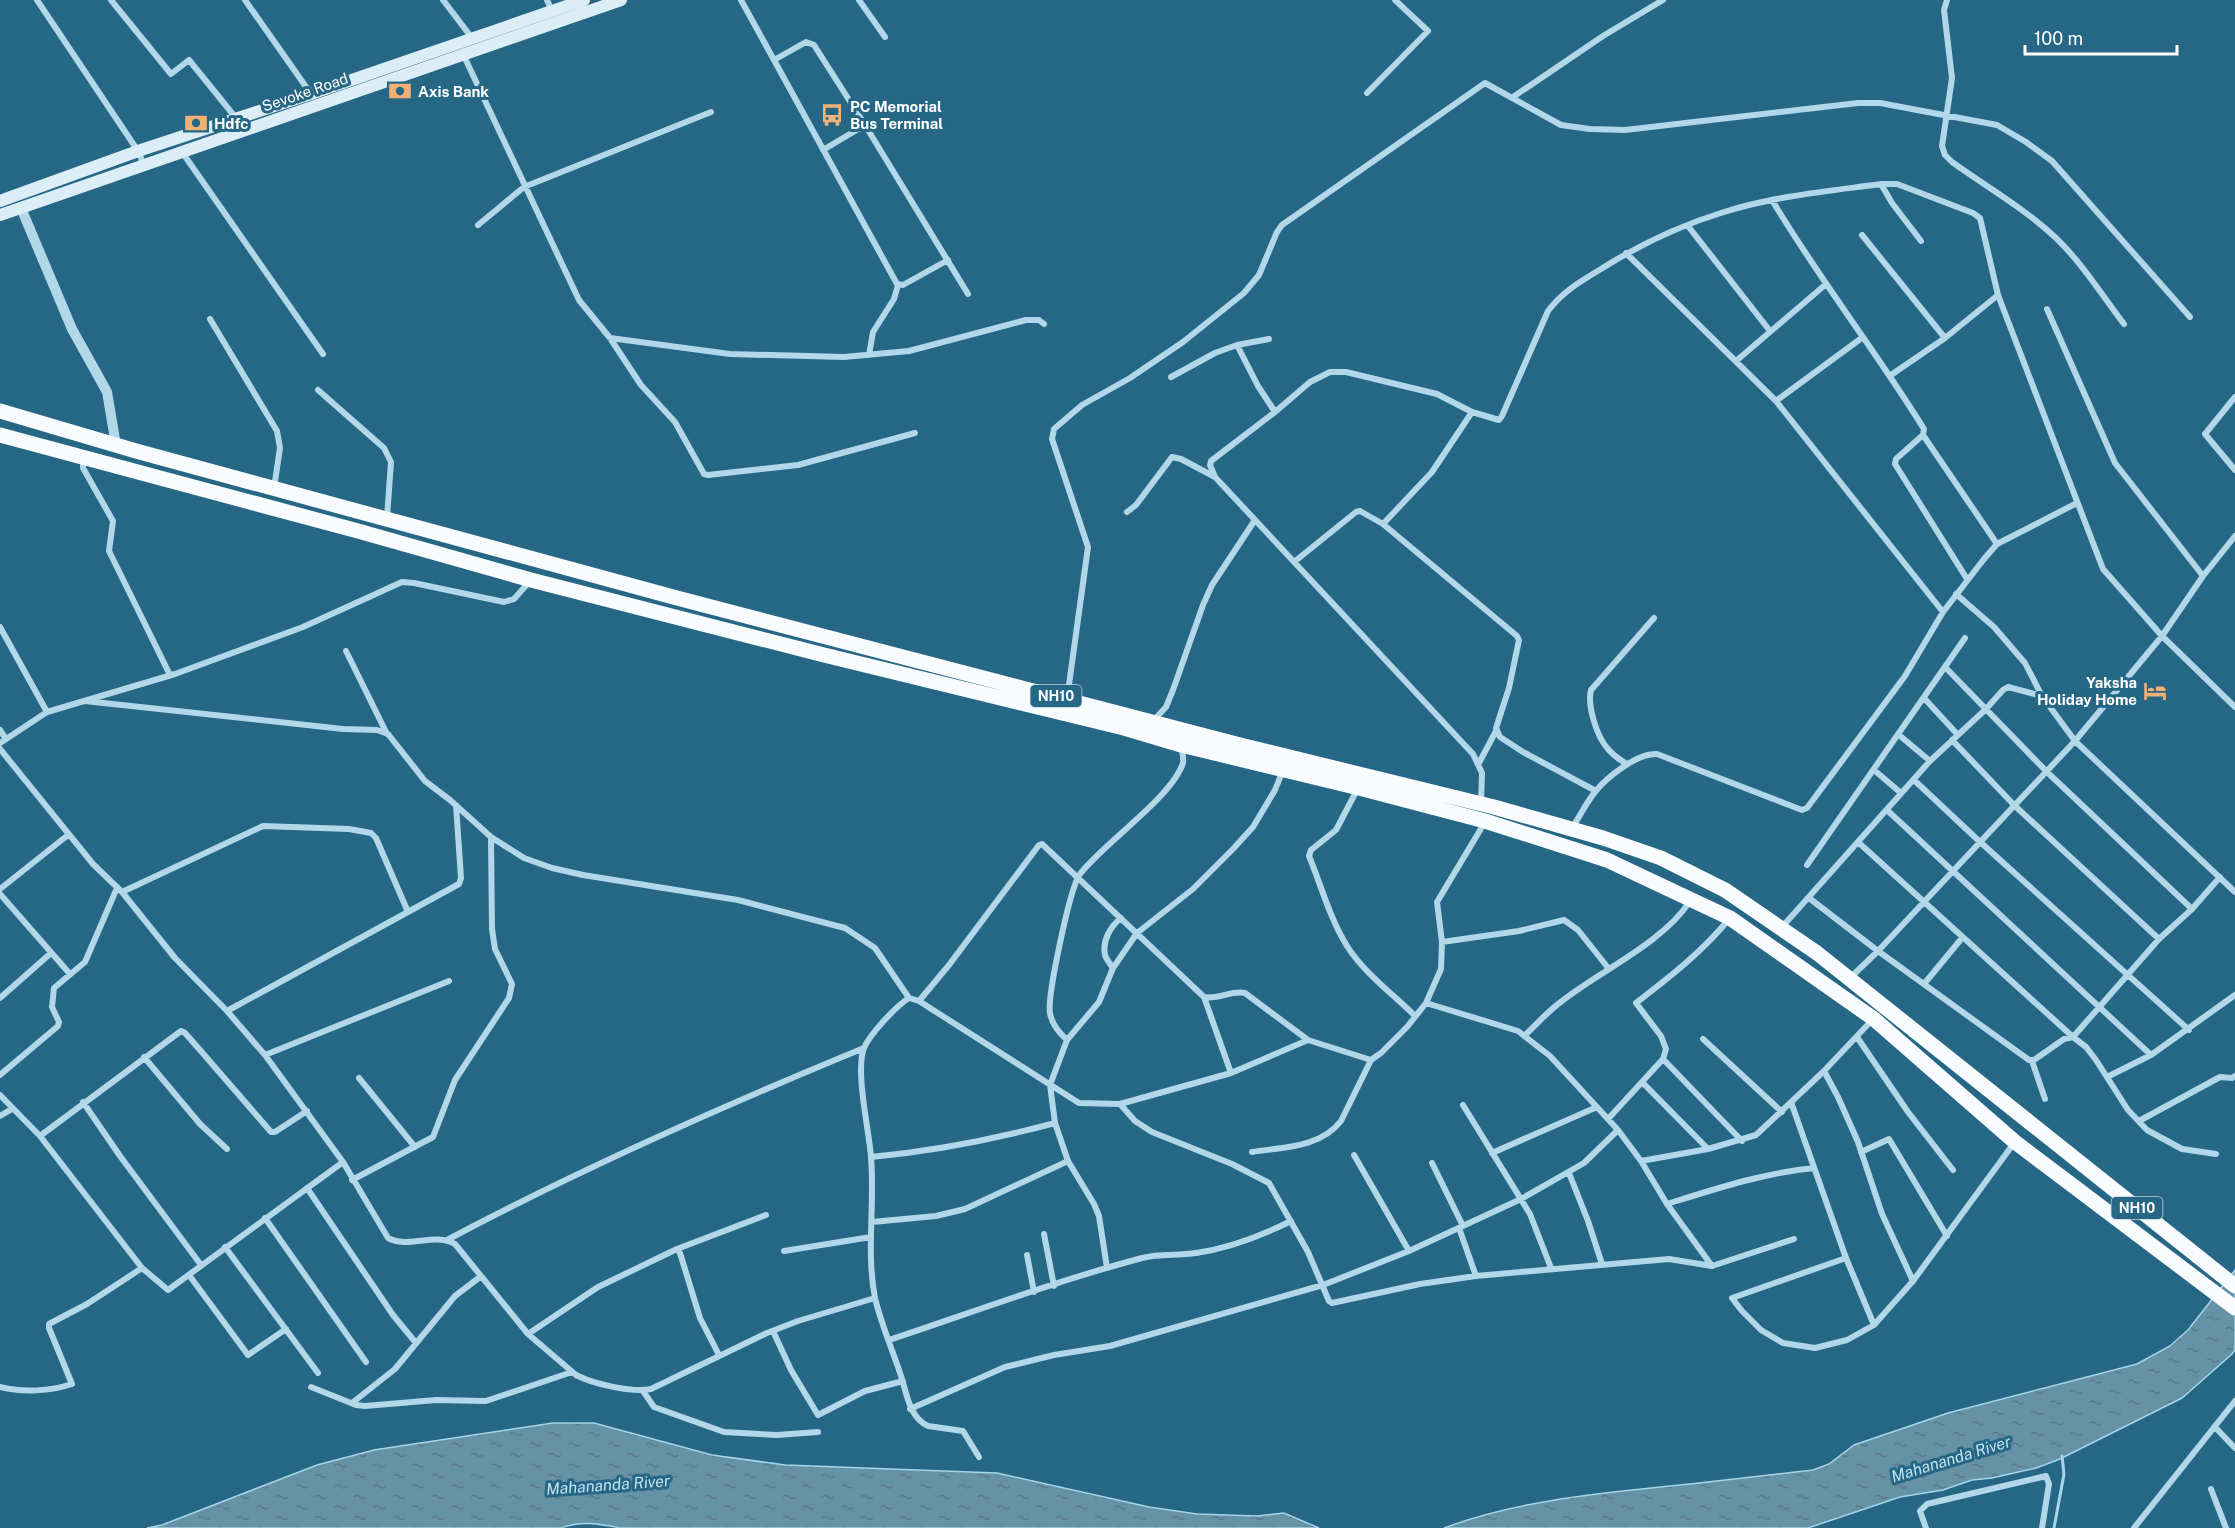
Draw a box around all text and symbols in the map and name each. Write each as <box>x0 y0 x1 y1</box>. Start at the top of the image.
scale bar <box>2025 18 2176 56</box>
text: 100 m <box>2034 28 2083 49</box>
street label: Sevoke Road <box>260 69 350 115</box>
bank icon: Axis Bank <box>387 78 413 104</box>
place label: Axis Bank <box>418 83 489 100</box>
place label: PC Memorial Bus Terminal <box>850 98 943 132</box>
bus stop icon: PC Memorial Bus Terminal <box>819 102 845 128</box>
bank icon: Hdfc <box>183 110 209 136</box>
place label: Hdfc <box>214 115 249 132</box>
place label: Yaksha Holiday Home <box>2037 674 2137 708</box>
hotel icon: Yaksha Holiday Home <box>2142 678 2168 704</box>
road number: NH10 <box>1030 685 1082 707</box>
road number: NH10 <box>2112 1197 2162 1219</box>
water label: Mahananda River <box>1889 1431 2014 1486</box>
water label: Mahananda River <box>545 1471 672 1499</box>

